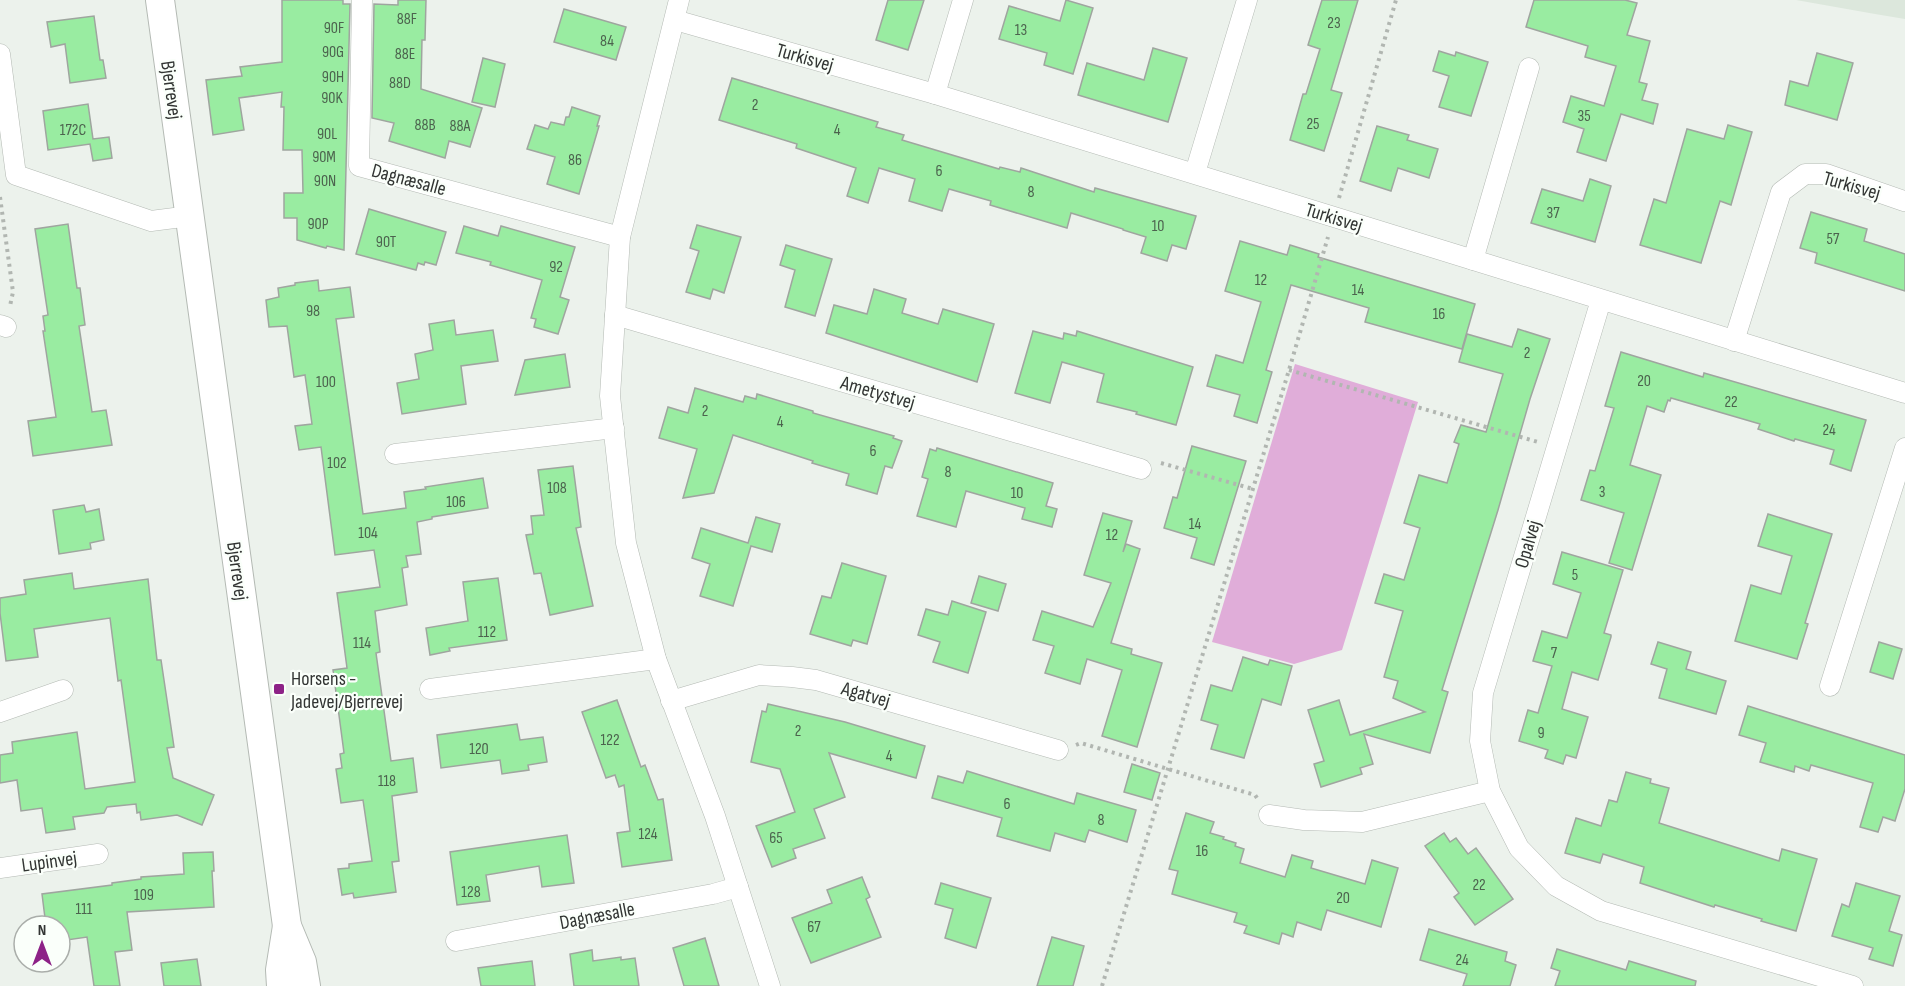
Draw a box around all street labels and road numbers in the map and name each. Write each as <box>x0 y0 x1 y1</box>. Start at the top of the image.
street label: Turkisvej <box>773 38 836 78</box>
street label: Bjerrevej <box>155 59 187 121</box>
street label: Dagnæsalle <box>369 159 449 201</box>
street label: Turkisvej <box>1820 166 1883 206</box>
street label: Turkisvej <box>1302 198 1365 238</box>
street label: Ametystvej <box>837 371 918 415</box>
street label: Opalvej <box>1510 518 1546 571</box>
street label: Bjerrevej <box>221 540 253 602</box>
street label: Agatvej <box>838 676 893 713</box>
street label: Lupinvej <box>20 846 78 878</box>
street label: Dagnæsalle <box>557 897 637 935</box>

